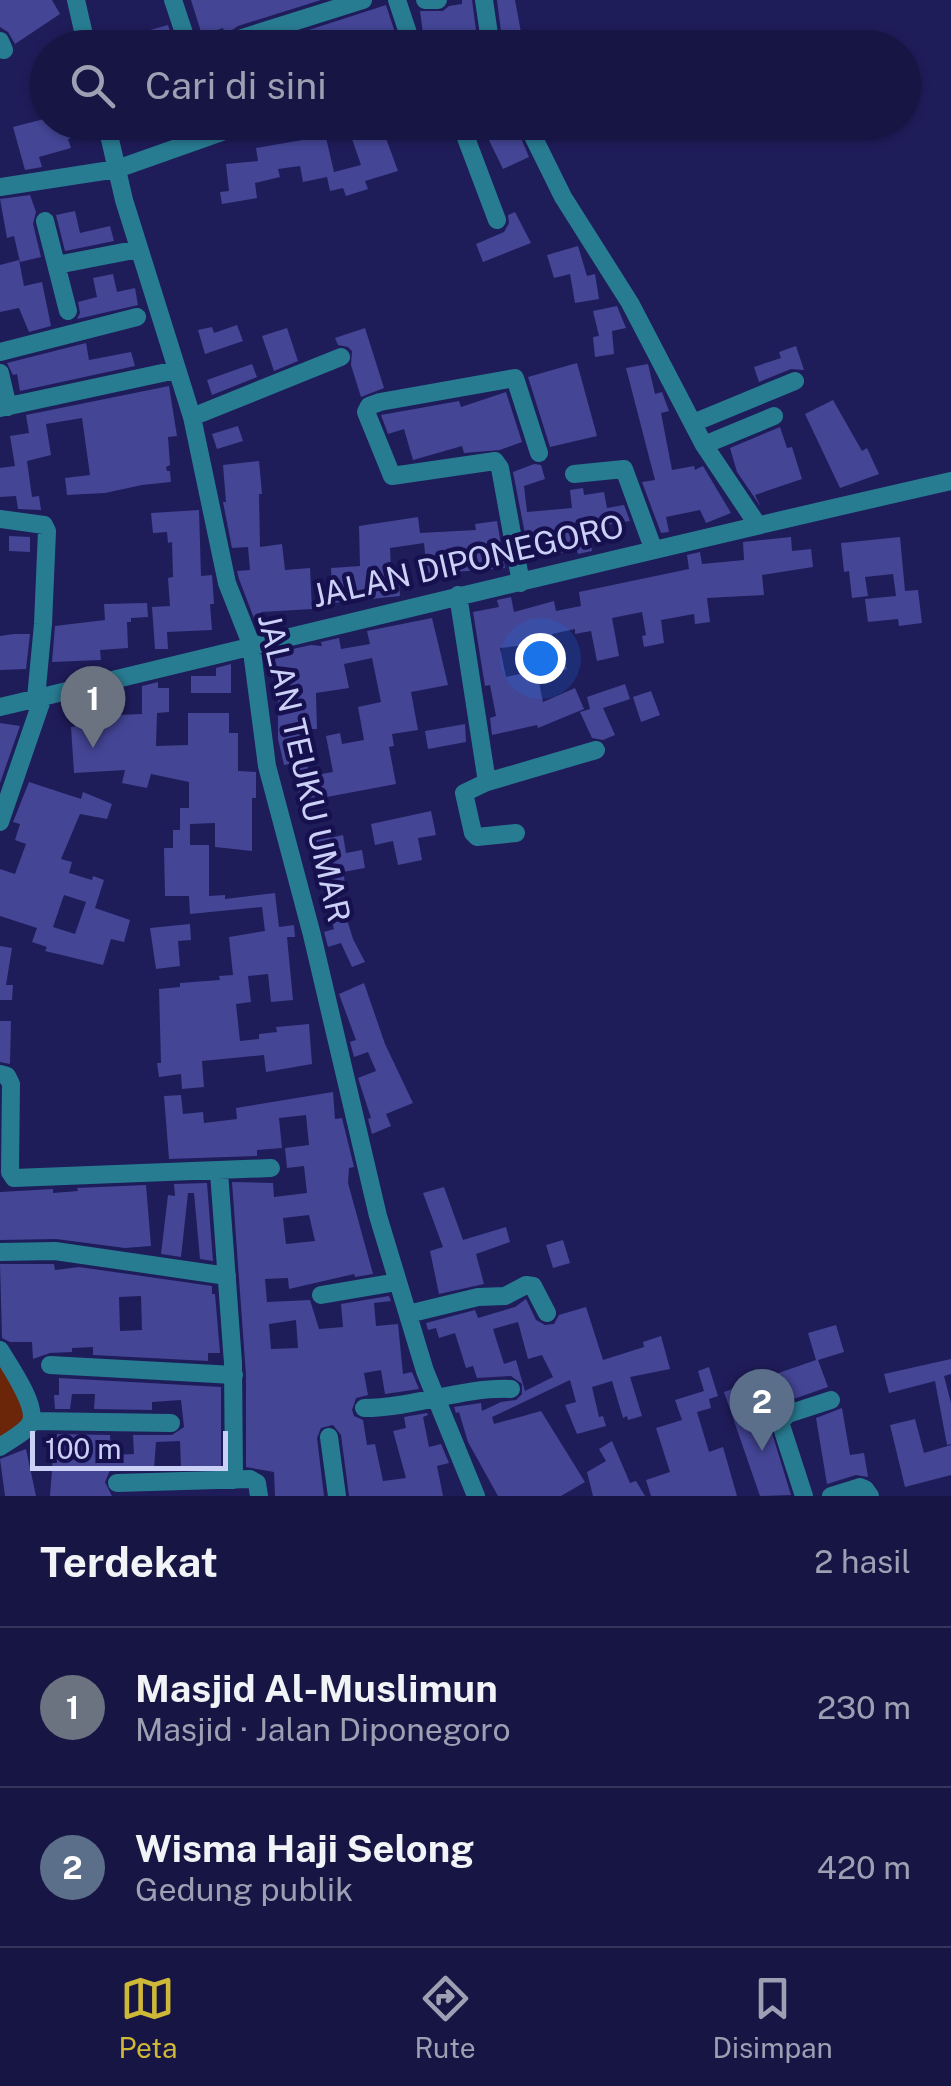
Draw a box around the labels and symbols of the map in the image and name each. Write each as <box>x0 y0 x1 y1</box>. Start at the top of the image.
street label: JALAN DIPONEGORO <box>309 507 627 614</box>
street label: JALAN TEUKU UMAR <box>251 610 358 926</box>
your location <box>515 633 566 684</box>
pin: 1 <box>61 666 126 748</box>
pin: 2 <box>730 1368 794 1451</box>
scale bar <box>30 1426 228 1470</box>

